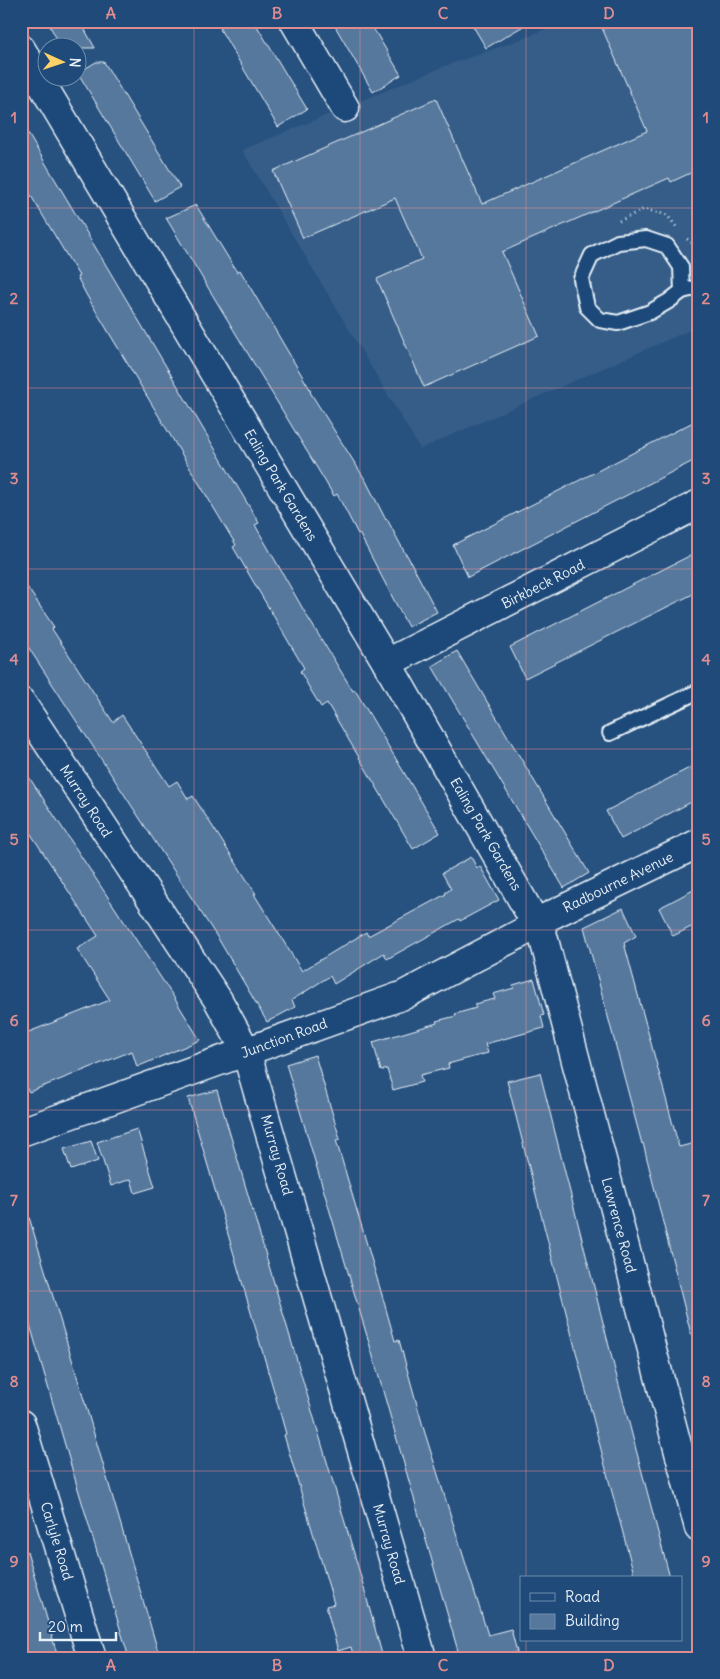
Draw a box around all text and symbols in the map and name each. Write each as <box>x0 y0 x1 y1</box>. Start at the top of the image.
text: A <box>106 3 116 23</box>
text: B <box>272 3 283 23</box>
text: C <box>438 3 449 23</box>
text: D <box>603 3 615 23</box>
north arrow <box>38 38 88 88</box>
text: N <box>66 57 84 68</box>
text: 1 <box>11 107 17 127</box>
text: 1 <box>703 107 709 127</box>
text: 2 <box>10 288 19 308</box>
text: 2 <box>702 288 711 308</box>
street label: Ealing Park Gardens <box>240 426 322 544</box>
text: 3 <box>9 468 19 488</box>
text: 3 <box>701 468 711 488</box>
street label: Birkbeck Road <box>498 555 588 613</box>
text: 4 <box>9 649 19 669</box>
text: 4 <box>701 649 711 669</box>
street label: Murray Road <box>56 761 116 841</box>
street label: Ealing Park Gardens <box>446 774 526 894</box>
text: 5 <box>9 829 19 849</box>
text: 5 <box>701 829 711 849</box>
street label: Radbourne Avenue <box>560 848 676 916</box>
text: 6 <box>9 1010 19 1030</box>
text: 6 <box>701 1010 711 1030</box>
street label: Junction Road <box>238 1014 330 1062</box>
street label: Murray Road <box>257 1113 297 1197</box>
street label: Lawrence Road <box>598 1175 640 1275</box>
text: 7 <box>10 1190 18 1210</box>
text: 7 <box>702 1190 710 1210</box>
text: 8 <box>9 1371 19 1391</box>
text: 8 <box>701 1371 711 1391</box>
street label: Carlyle Road <box>37 1500 77 1582</box>
street label: Murray Road <box>369 1502 409 1586</box>
text: 9 <box>9 1551 19 1571</box>
text: 9 <box>701 1551 711 1571</box>
legend <box>520 1576 682 1642</box>
text: Road <box>565 1587 600 1606</box>
scale bar <box>40 1609 116 1641</box>
text: Building <box>565 1611 620 1630</box>
text: 20 m <box>48 1617 83 1636</box>
text: A <box>106 1655 116 1675</box>
text: B <box>272 1655 283 1675</box>
text: C <box>438 1655 449 1675</box>
text: D <box>603 1655 615 1675</box>

